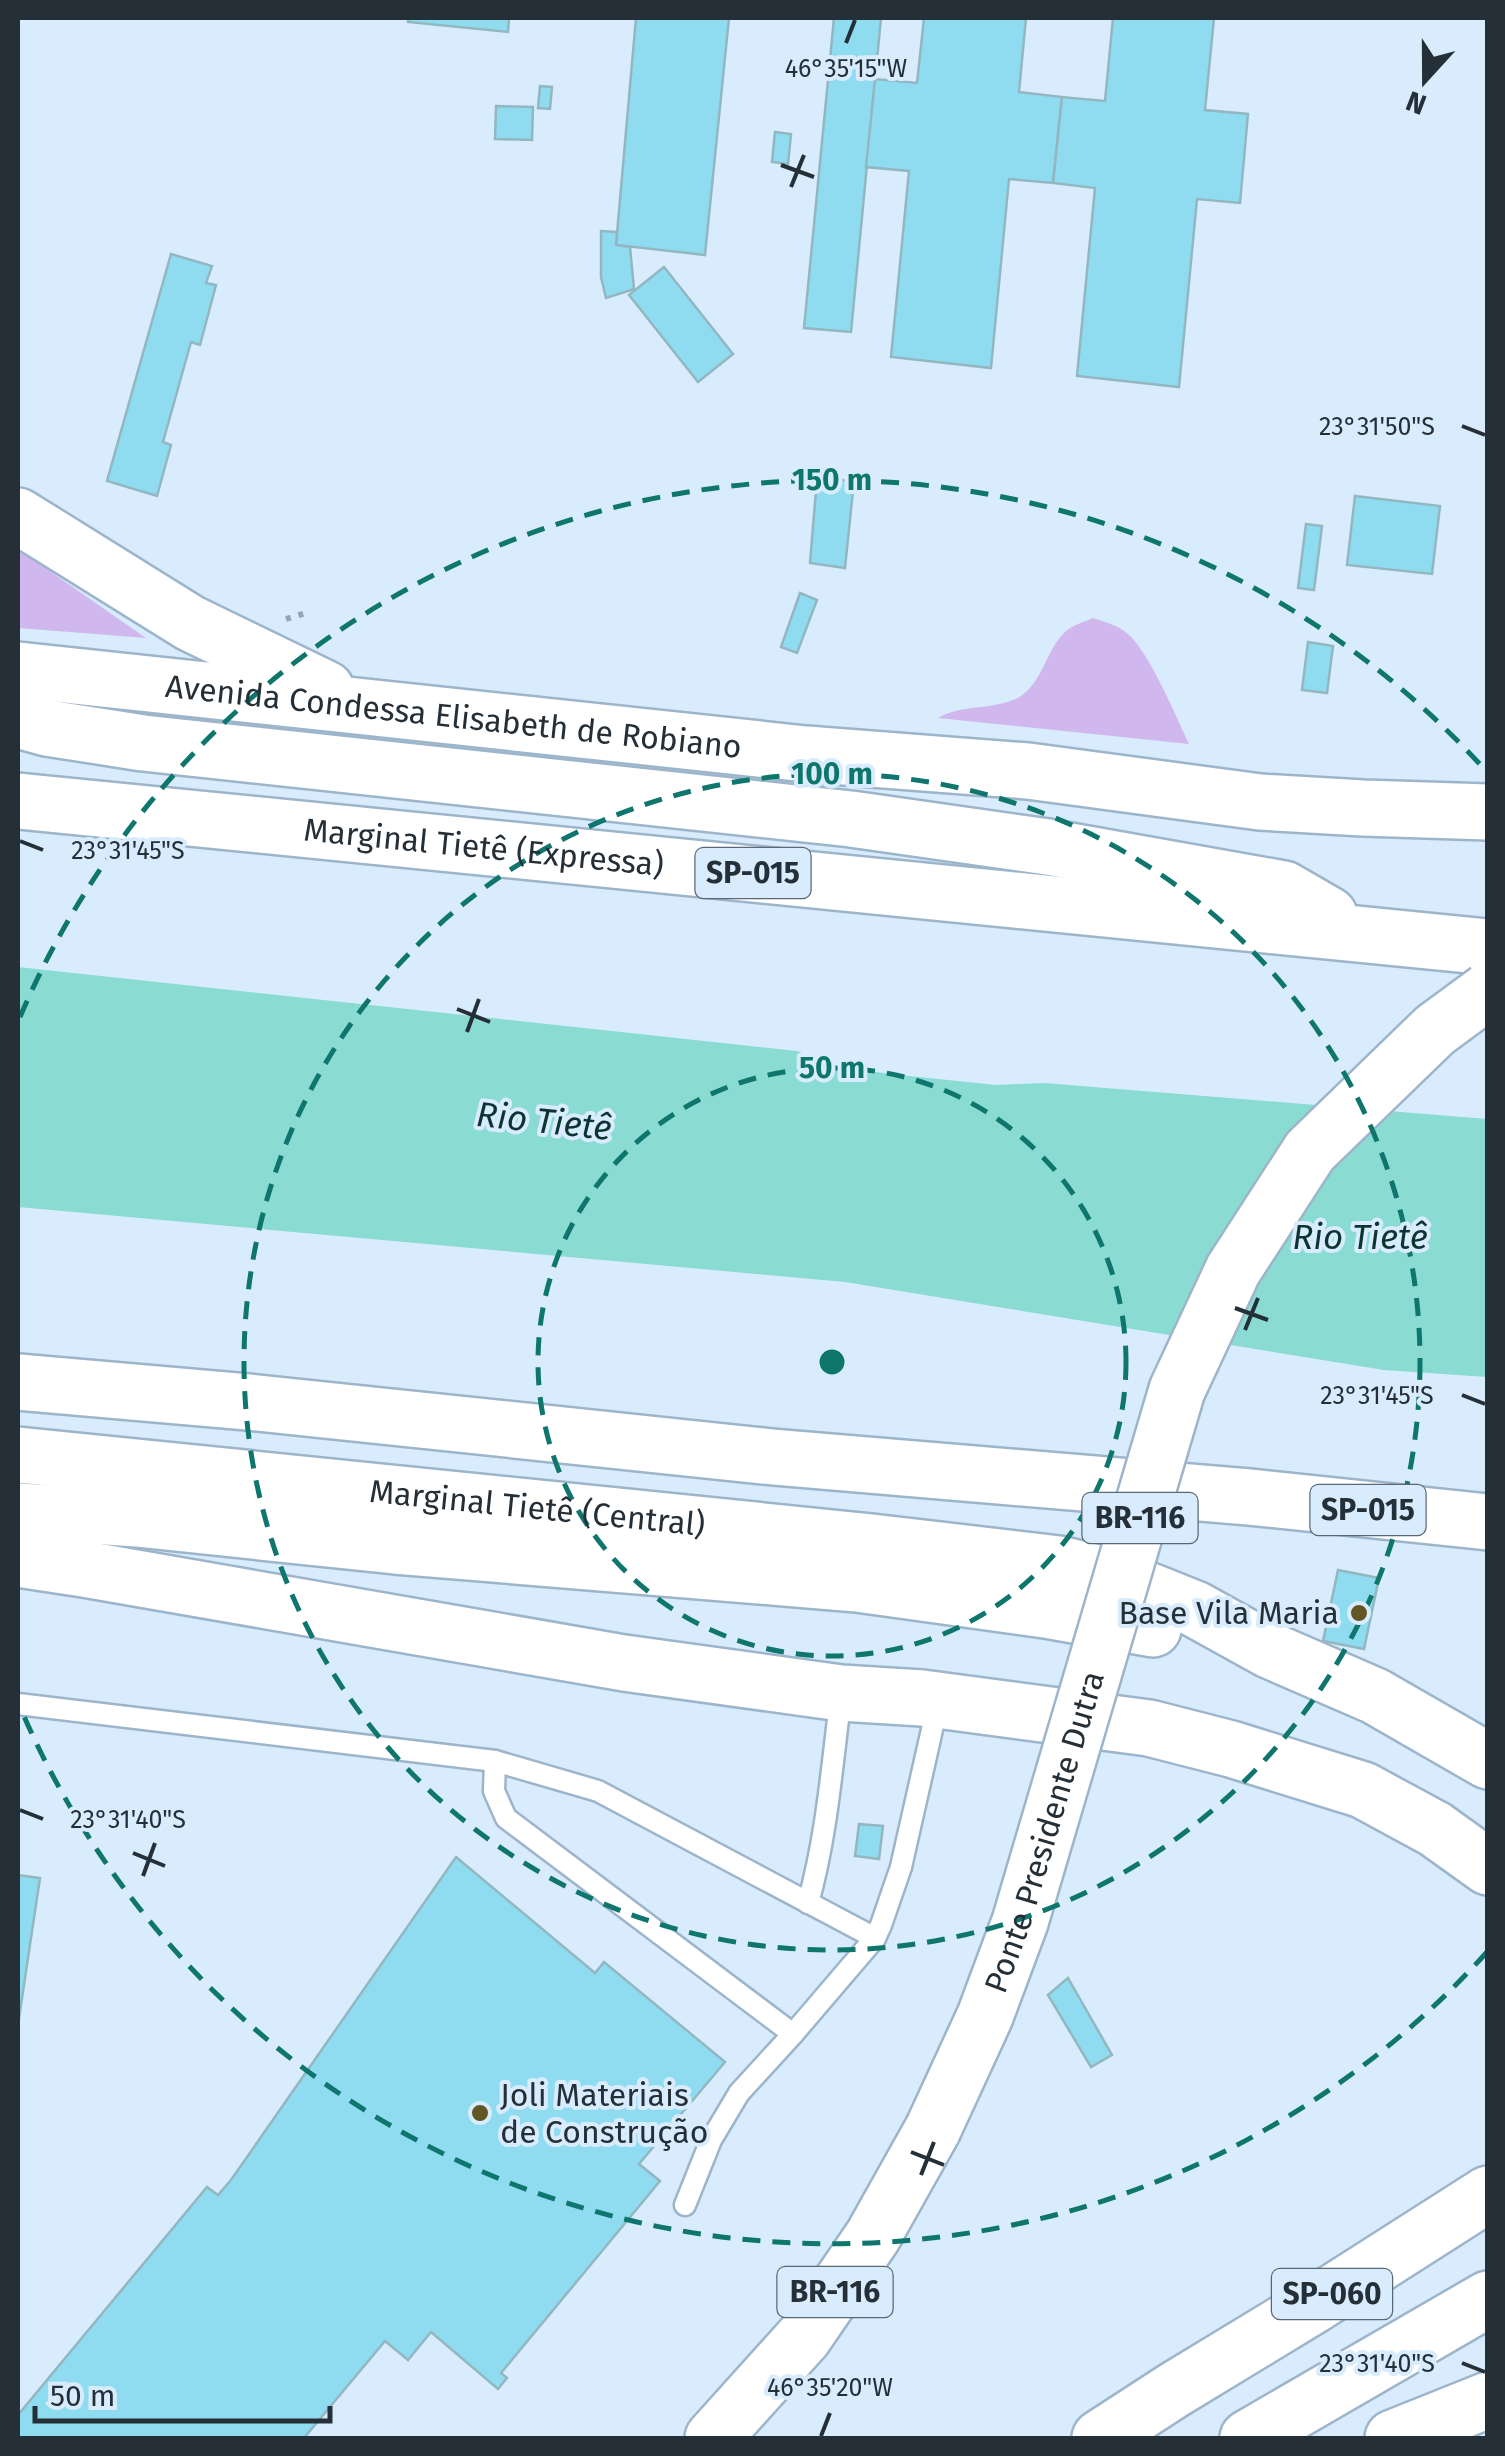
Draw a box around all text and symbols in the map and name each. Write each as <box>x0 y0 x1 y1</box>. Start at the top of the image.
north arrow <box>1375 30 1475 130</box>
text: 46°35'15"W <box>785 54 908 84</box>
text: N <box>1402 84 1431 122</box>
text: 23°31'50"S <box>1319 412 1435 442</box>
text: 150 m <box>792 462 872 498</box>
street label: Avenida Condessa Elisabeth de Robiano <box>164 667 743 766</box>
text: 100 m <box>791 756 873 792</box>
street label: Marginal Tietê (Expressa) <box>302 810 666 884</box>
text: 23°31'45"S <box>71 836 185 866</box>
road number: SP-015 <box>696 848 810 898</box>
text: 50 m <box>799 1050 865 1086</box>
water label: Rio Tietê <box>474 1093 614 1149</box>
water label: Rio Tietê <box>1292 1216 1428 1258</box>
centre of rings <box>814 1344 850 1380</box>
text: 23°31'45"S <box>1320 1381 1434 1411</box>
street label: Marginal Tietê (Central) <box>368 1472 707 1544</box>
road number: SP-015 <box>1310 1485 1426 1535</box>
road number: BR-116 <box>1082 1493 1198 1543</box>
place label: Base Vila Maria <box>1119 1594 1339 1632</box>
marker: Base Vila Maria <box>1348 1602 1370 1624</box>
street label: Ponte Presidente Dutra <box>976 1667 1112 1998</box>
text: 23°31'40"S <box>70 1805 186 1835</box>
place label: Joli Materiais de Construção <box>500 2076 708 2151</box>
marker: Joli Materiais de Construção <box>469 2102 491 2124</box>
road number: BR-116 <box>778 2267 892 2317</box>
road number: SP-060 <box>1272 2269 1392 2319</box>
text: 23°31'40"S <box>1319 2349 1435 2379</box>
scale bar <box>35 2361 330 2423</box>
text: 46°35'20"W <box>767 2373 893 2403</box>
text: 50 m <box>50 2378 115 2414</box>

